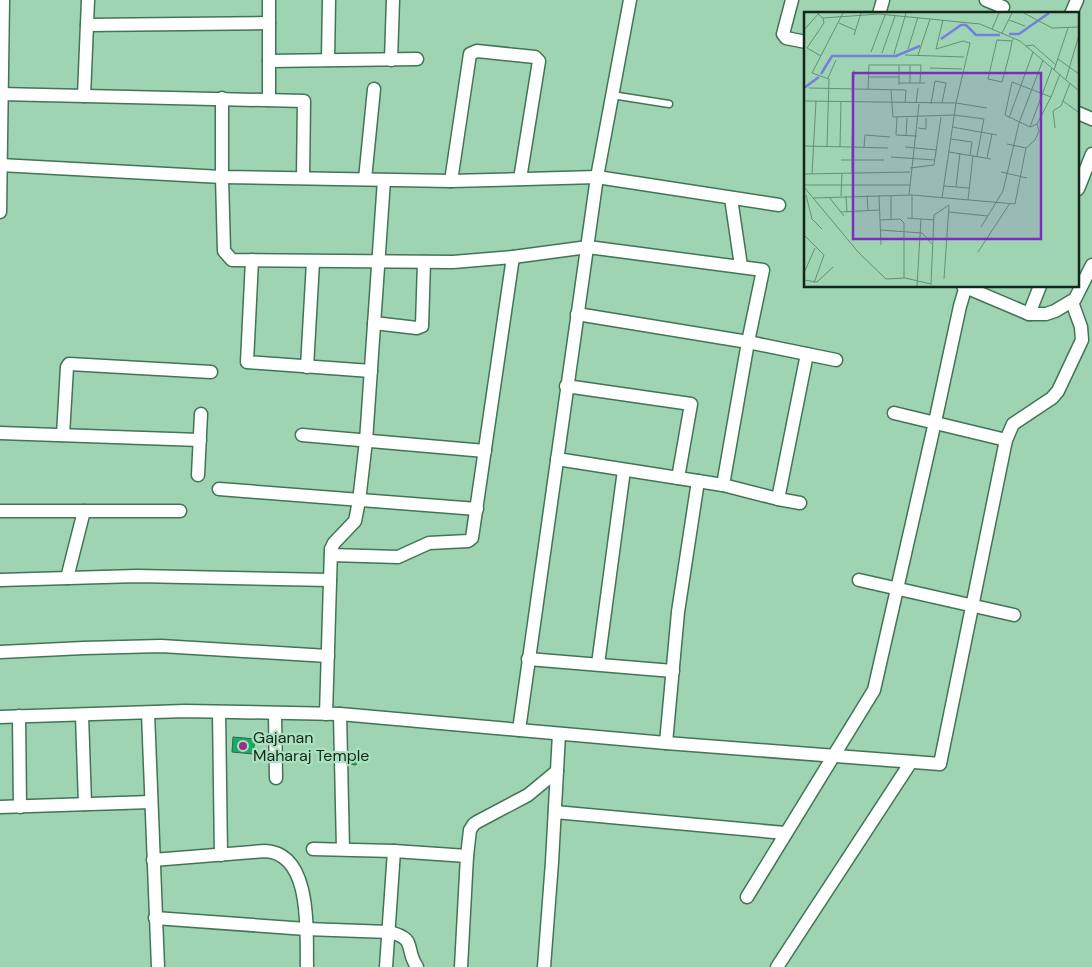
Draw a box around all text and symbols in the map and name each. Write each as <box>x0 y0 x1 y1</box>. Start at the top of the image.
inset map <box>804 12 1080 288</box>
place label: Gajanan Maharaj Temple <box>253 727 369 766</box>
marker: Gajanan Maharaj Temple <box>237 740 249 752</box>

